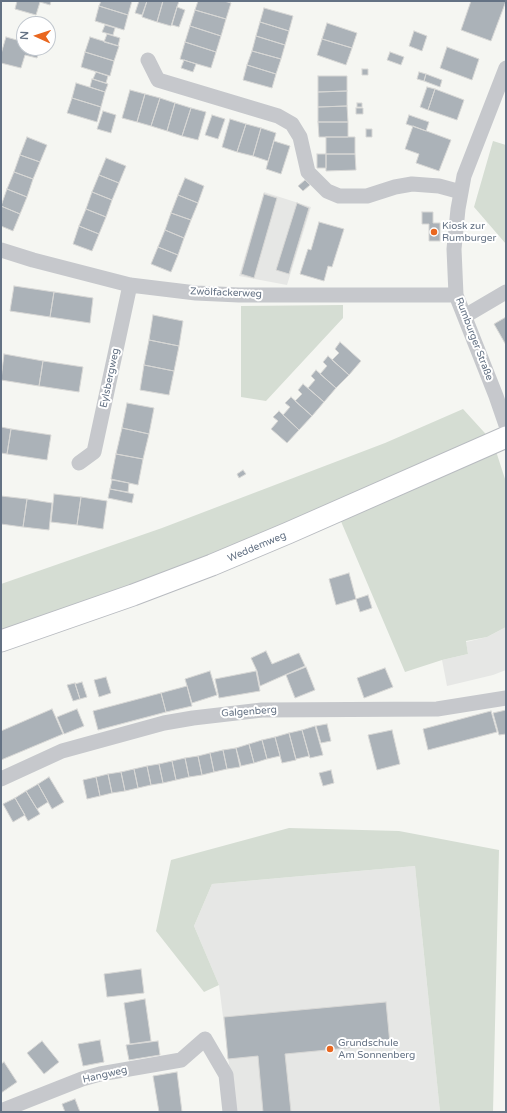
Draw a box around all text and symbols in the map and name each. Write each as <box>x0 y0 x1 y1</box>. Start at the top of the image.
north arrow <box>16 16 56 56</box>
text: N <box>18 31 31 40</box>
place label: Kiosk zur Rumburger <box>442 220 496 244</box>
marker: Kiosk zur Rumburger <box>429 227 439 237</box>
street label: Zwölfackerweg <box>190 286 262 300</box>
street label: Rumburger Straße <box>453 296 495 382</box>
street label: Eylsbergweg <box>98 347 122 409</box>
street label: Weddemweg <box>226 529 288 565</box>
street label: Galgenberg <box>221 704 277 720</box>
place label: Grundschule Am Sonnenberg <box>338 1037 415 1060</box>
marker: Grundschule Am Sonnenberg <box>325 1044 335 1054</box>
street label: Hangweg <box>82 1064 128 1086</box>

